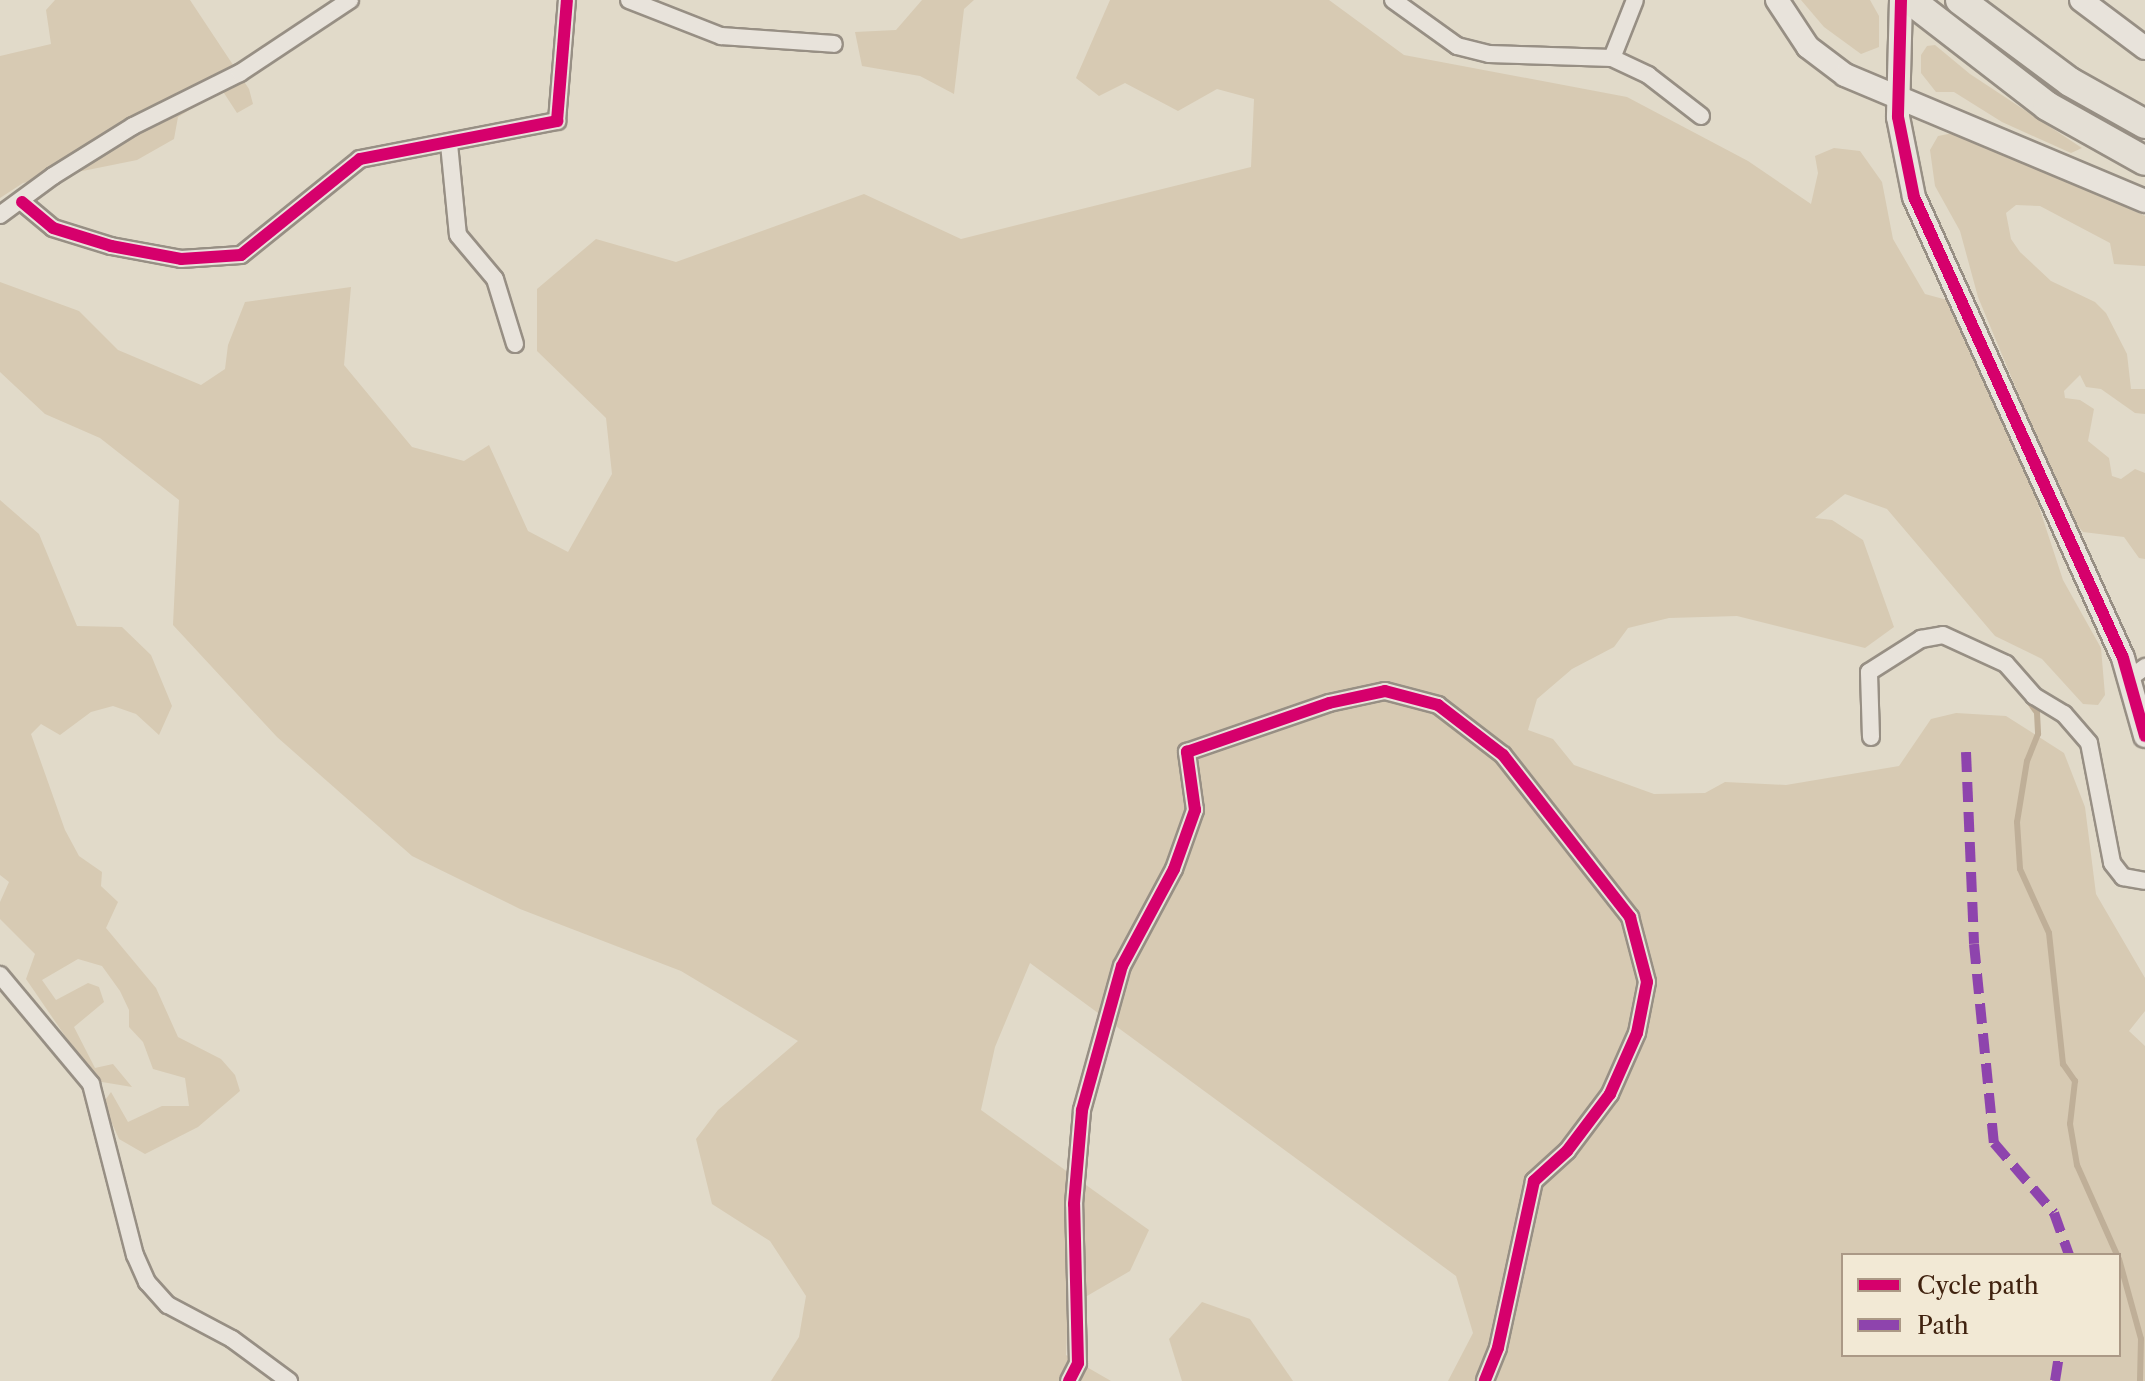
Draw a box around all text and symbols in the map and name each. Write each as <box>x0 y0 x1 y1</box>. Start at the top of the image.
legend <box>1841 1253 2121 1357</box>
text: Cycle path <box>1917 1271 2039 1300</box>
text: Path <box>1917 1311 1969 1340</box>

